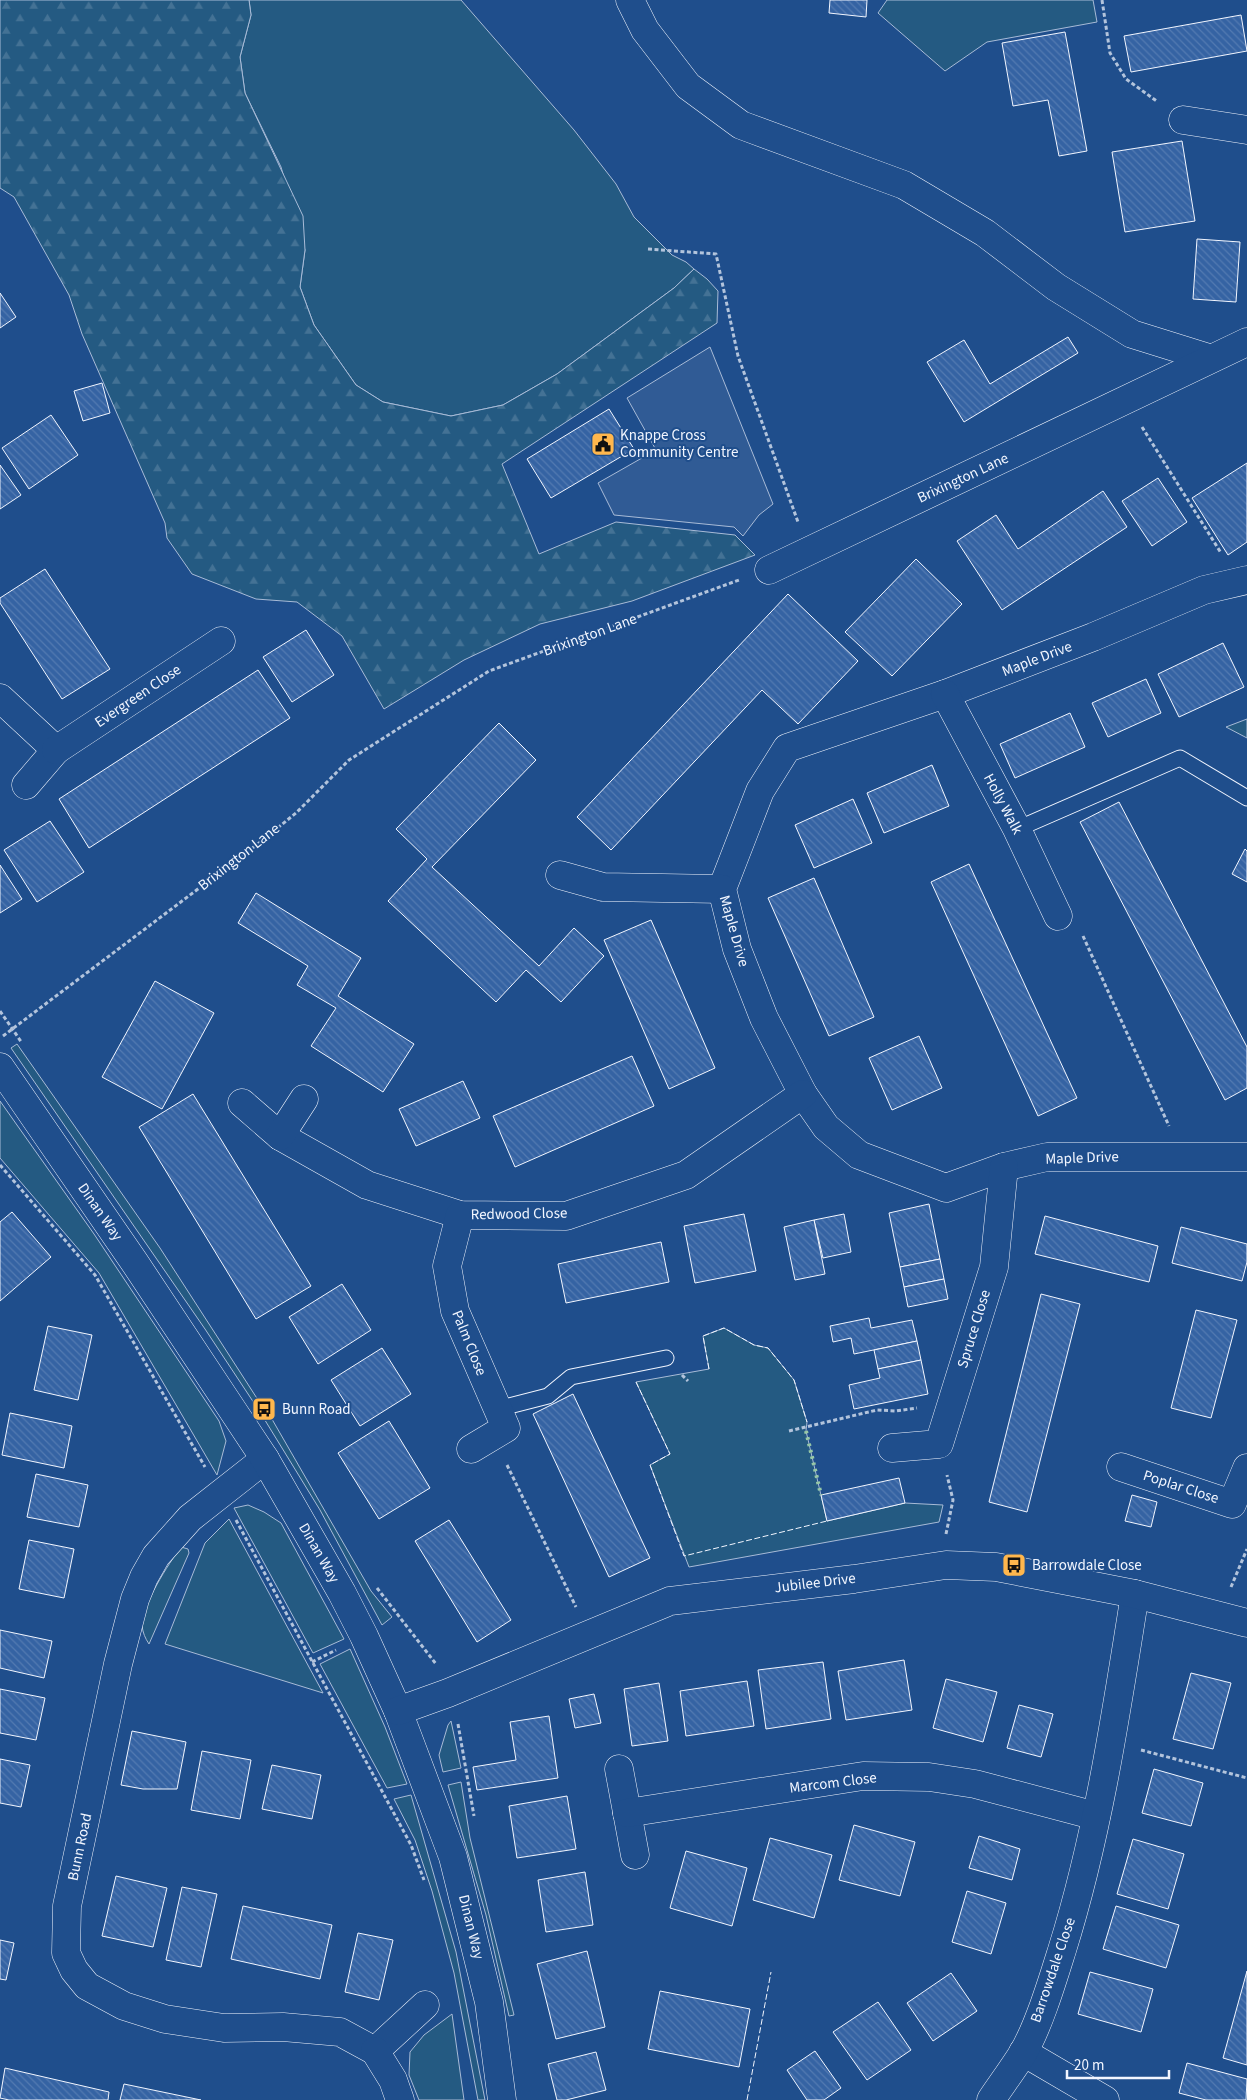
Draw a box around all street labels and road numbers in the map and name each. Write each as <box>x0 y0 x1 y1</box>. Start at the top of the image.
street label: Brixington Lane <box>914 448 1012 508</box>
street label: Brixington Lane <box>540 608 640 662</box>
street label: Maple Drive <box>999 636 1075 682</box>
street label: Evergreen Close <box>91 659 185 733</box>
street label: Holly Walk <box>978 770 1028 839</box>
street label: Brixington Lane <box>194 818 284 896</box>
street label: Maple Drive <box>714 893 754 969</box>
street label: Maple Drive <box>1045 1146 1119 1170</box>
street label: Dinan Way <box>72 1179 128 1245</box>
street label: Redwood Close <box>470 1203 568 1225</box>
street label: Spruce Close <box>952 1287 996 1371</box>
street label: Palm Close <box>446 1307 492 1379</box>
street label: Poplar Close <box>1140 1465 1222 1509</box>
street label: Dinan Way <box>293 1519 345 1587</box>
street label: Jubilee Drive <box>773 1568 857 1598</box>
street label: Marcom Close <box>788 1767 878 1799</box>
street label: Bunn Road <box>63 1811 97 1883</box>
street label: Dinan Way <box>453 1892 489 1962</box>
street label: Barrowdale Close <box>1025 1915 1081 2025</box>

